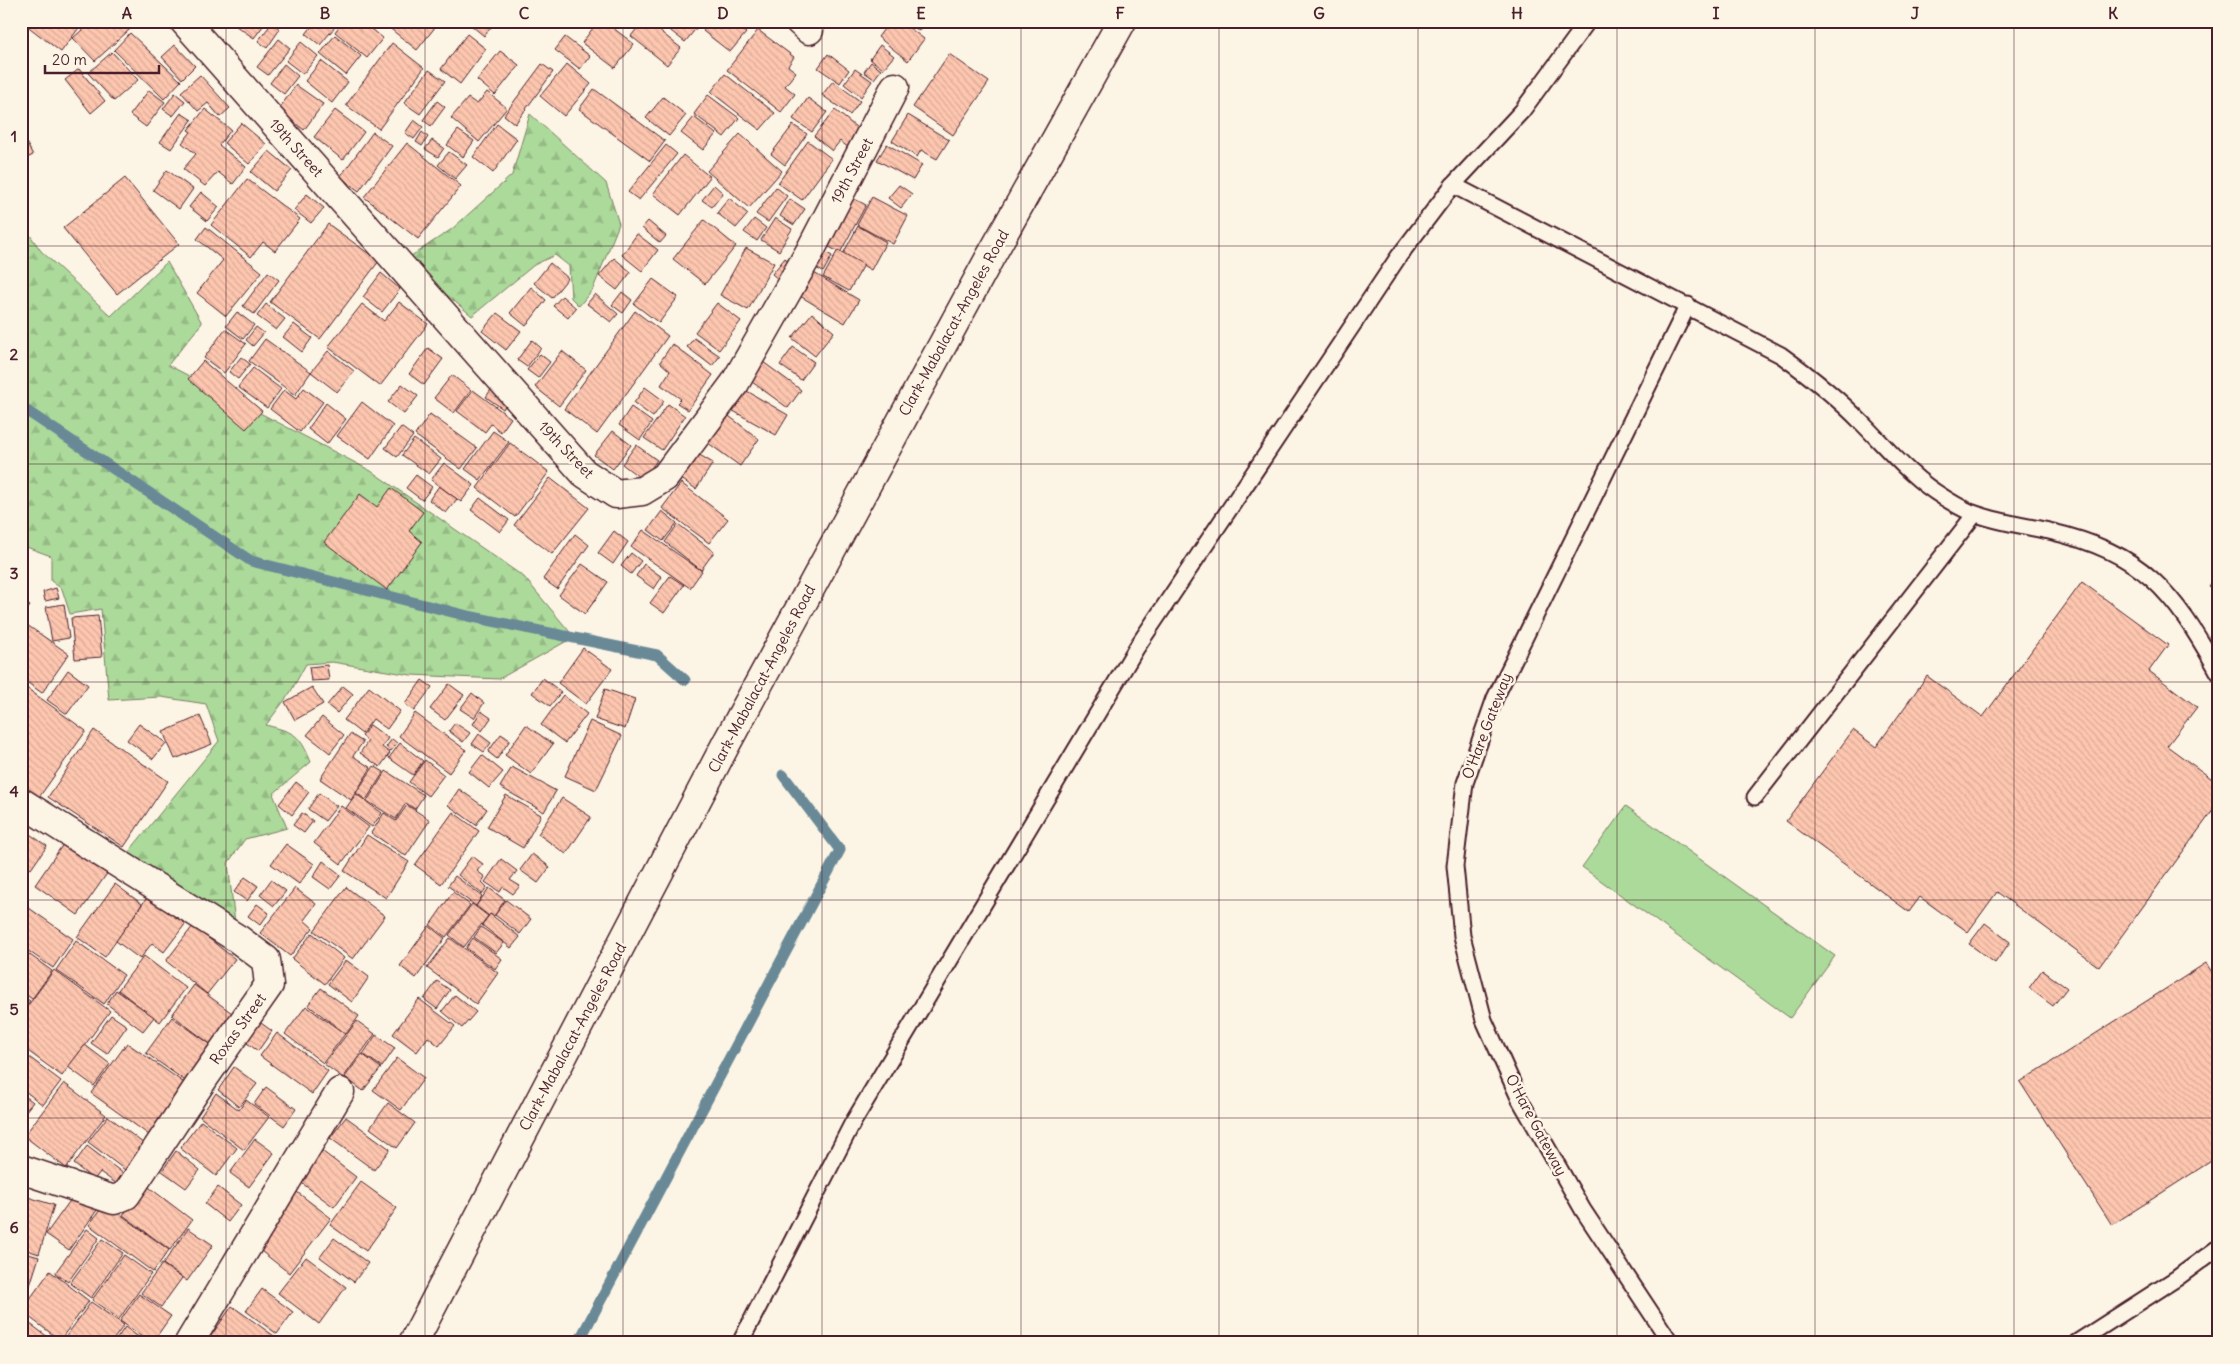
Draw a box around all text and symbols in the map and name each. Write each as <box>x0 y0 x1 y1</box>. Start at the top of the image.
text: A <box>122 3 132 23</box>
text: B <box>320 3 331 23</box>
text: C <box>519 3 530 23</box>
text: D <box>717 3 729 23</box>
text: E <box>916 3 926 23</box>
text: F <box>1115 3 1125 23</box>
text: G <box>1313 3 1325 23</box>
text: H <box>1511 3 1523 23</box>
text: I <box>1713 3 1720 23</box>
text: J <box>1911 3 1920 23</box>
text: K <box>2108 3 2118 23</box>
scale bar <box>45 42 159 74</box>
text: 20 m <box>52 50 87 69</box>
street label: 19th Street <box>265 115 327 181</box>
text: 1 <box>11 126 17 146</box>
street label: 19th Street <box>826 135 877 207</box>
street label: Clark-Mabalacat-Angeles Road <box>894 226 1013 419</box>
text: 2 <box>10 344 19 364</box>
street label: 19th Street <box>535 417 598 482</box>
text: 3 <box>9 563 19 583</box>
street label: Clark-Mabalacat-Angeles Road <box>704 581 819 776</box>
street label: O'Hare Gateway <box>1458 670 1516 782</box>
text: 4 <box>9 781 19 801</box>
street label: Clark-Mabalacat-Angeles Road <box>515 939 630 1134</box>
street label: Roxas Street <box>205 989 270 1068</box>
text: 5 <box>9 999 19 1019</box>
street label: O'Hare Gateway <box>1502 1071 1571 1179</box>
text: 6 <box>9 1217 19 1237</box>

